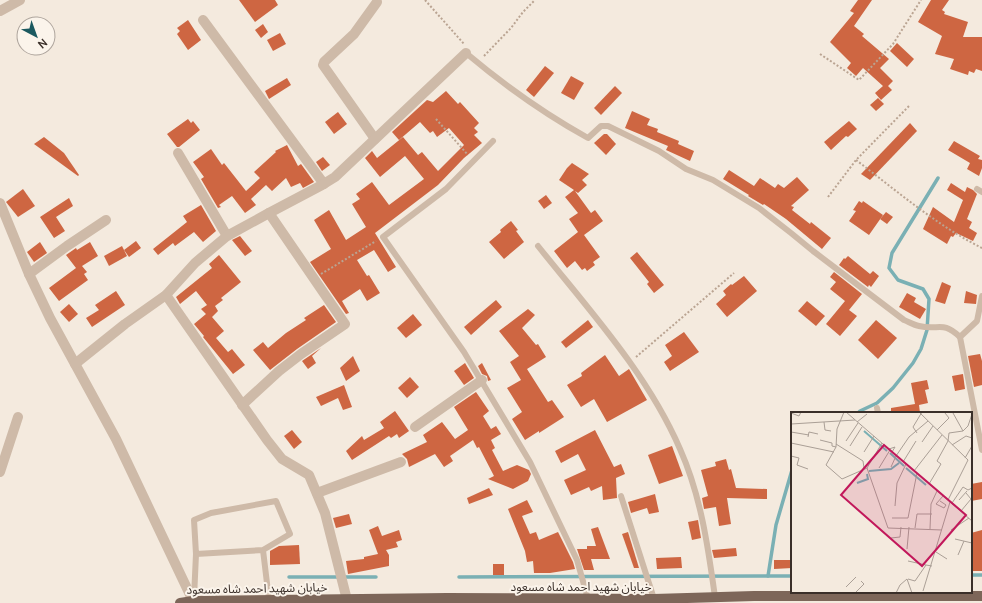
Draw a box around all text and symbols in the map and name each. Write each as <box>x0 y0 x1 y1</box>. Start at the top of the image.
north arrow <box>16 16 56 56</box>
text: N <box>35 36 51 52</box>
inset map <box>791 412 972 593</box>
street label: خیابان شهید احمد شاه مسعود <box>186 578 328 598</box>
street label: خیابان شهید احمد شاه مسعود <box>510 578 652 595</box>

